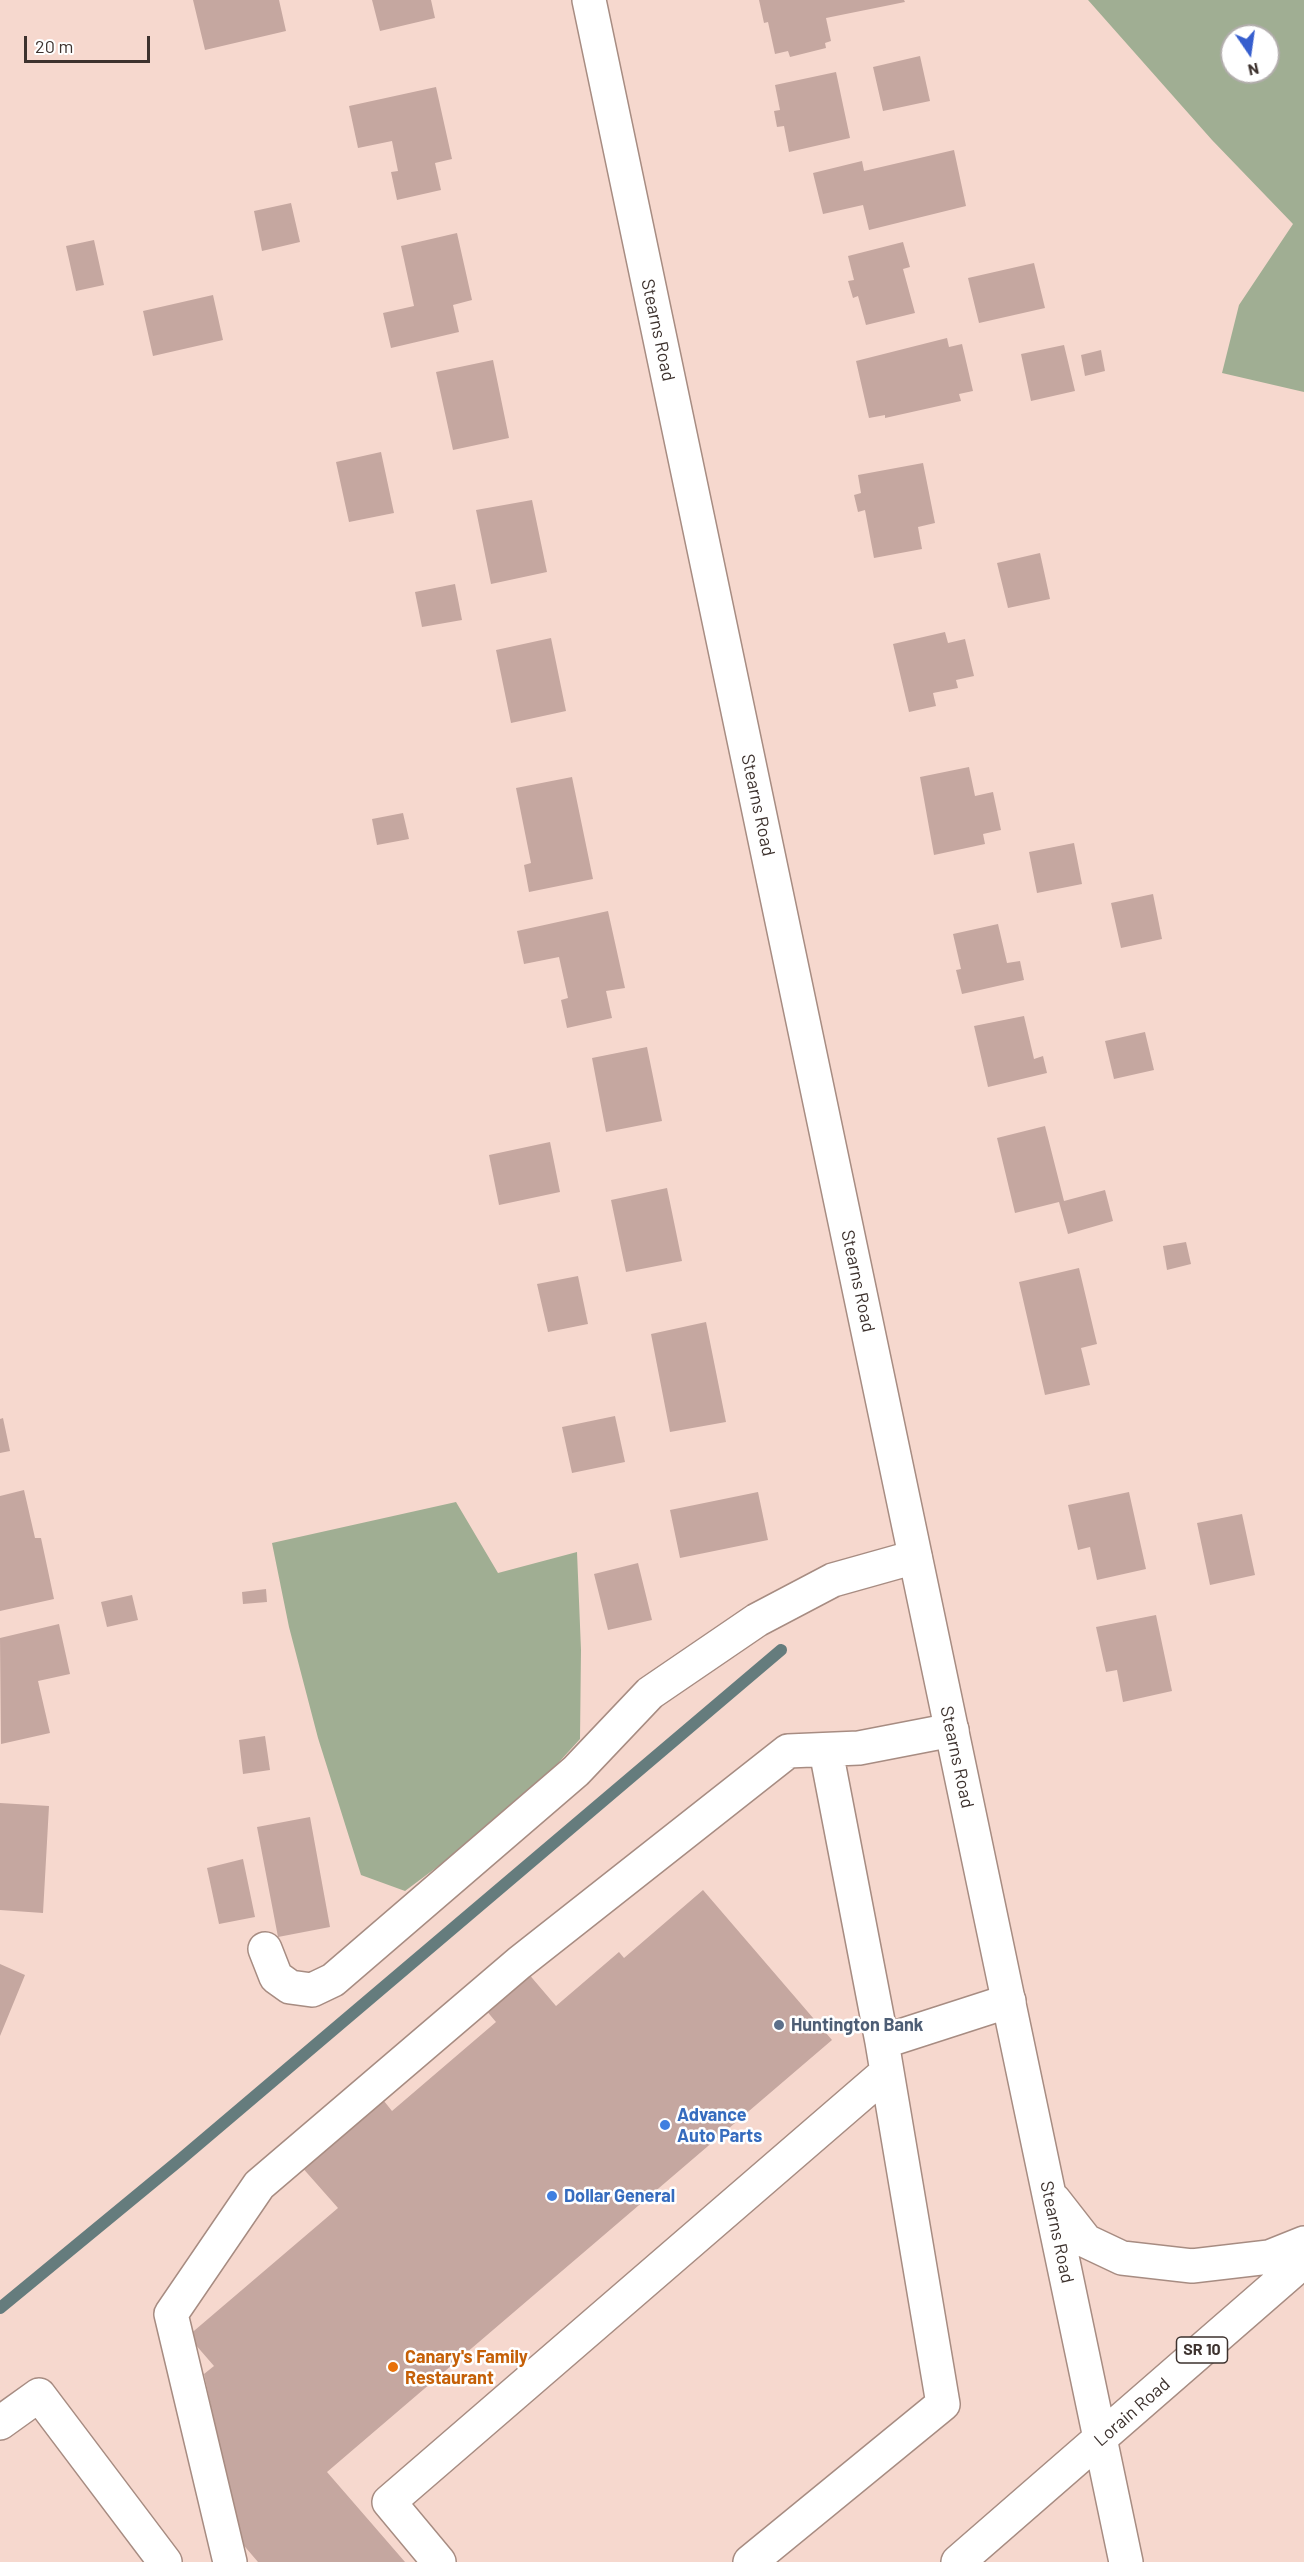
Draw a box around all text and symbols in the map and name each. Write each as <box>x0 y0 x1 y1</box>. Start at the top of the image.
scale bar <box>27 24 153 62</box>
north arrow <box>1220 24 1280 84</box>
text: 20 m <box>35 35 73 57</box>
text: N <box>1246 60 1261 81</box>
street label: Stearns Road <box>637 277 679 383</box>
street label: Stearns Road <box>737 752 779 858</box>
street label: Stearns Road <box>837 1228 879 1334</box>
street label: Stearns Road <box>936 1704 978 1810</box>
place label: Huntington Bank <box>791 2014 923 2036</box>
marker: Huntington Bank <box>772 2018 786 2032</box>
place label: Advance Auto Parts <box>677 2104 762 2146</box>
marker: Advance Auto Parts <box>658 2118 672 2132</box>
street label: Stearns Road <box>1036 2179 1078 2285</box>
place label: Dollar General <box>564 2185 675 2207</box>
marker: Dollar General <box>545 2189 559 2203</box>
road number: SR 10 <box>1176 2337 1228 2363</box>
place label: Canary's Family Restaurant <box>405 2346 528 2388</box>
marker: Canary's Family Restaurant <box>386 2360 400 2374</box>
street label: Lorain Road <box>1090 2373 1174 2451</box>

